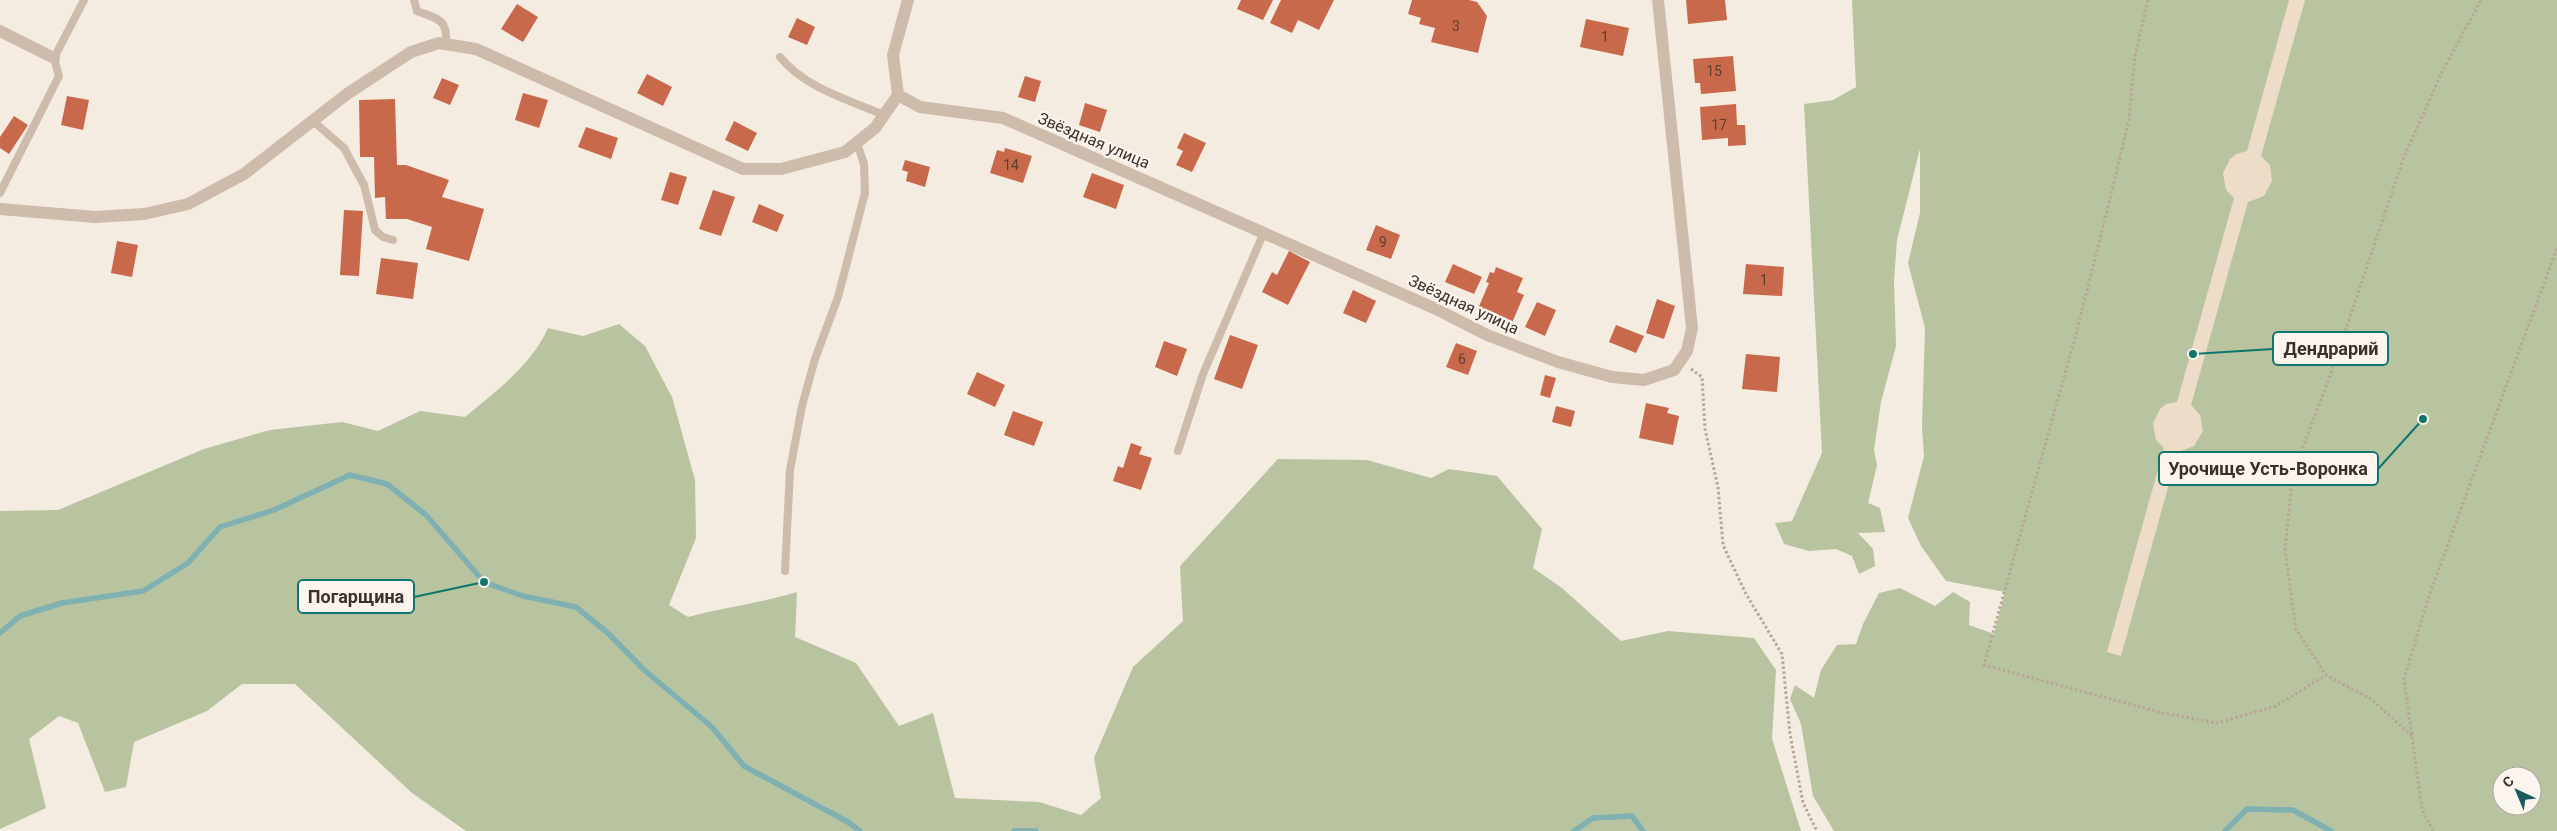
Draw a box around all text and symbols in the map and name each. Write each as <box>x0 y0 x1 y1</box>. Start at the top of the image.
house number: 3 <box>1452 18 1460 34</box>
house number: 1 <box>1601 29 1609 45</box>
house number: 15 <box>1706 63 1722 79</box>
street label: Звёздная улица <box>1035 108 1153 173</box>
house number: 17 <box>1711 117 1727 133</box>
house number: 14 <box>1003 157 1019 173</box>
house number: 9 <box>1379 234 1387 250</box>
street label: Звёздная улица <box>1406 271 1522 338</box>
house number: 1 <box>1760 272 1768 288</box>
callout: Дендрарий <box>2273 332 2388 365</box>
text: Дендрарий <box>2284 338 2378 359</box>
house number: 6 <box>1458 351 1466 367</box>
callout: Урочище Усть-Воронка <box>2159 452 2378 485</box>
text: Урочище Усть-Воронка <box>2168 458 2368 479</box>
callout: Погарщина <box>298 580 414 613</box>
text: Погарщина <box>308 586 405 607</box>
north arrow <box>2492 766 2542 816</box>
text: С <box>2499 773 2517 791</box>

